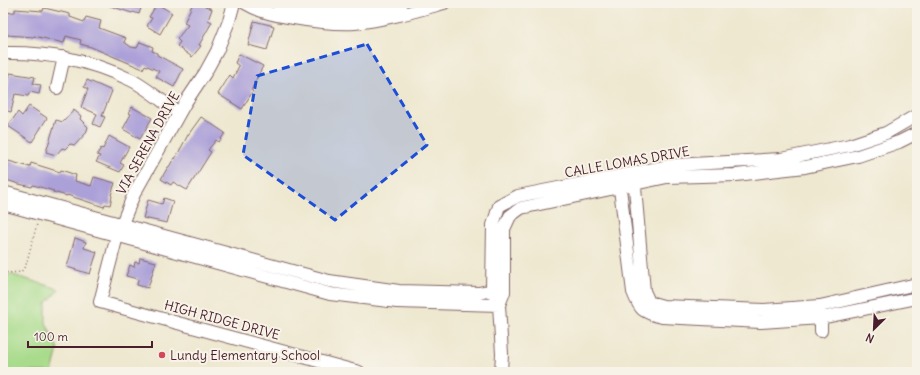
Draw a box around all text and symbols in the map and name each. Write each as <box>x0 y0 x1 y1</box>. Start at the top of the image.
street label: VIA SERENA DRIVE <box>113 88 184 198</box>
street label: CALLE LOMAS DRIVE <box>563 143 691 181</box>
street label: HIGH RIDGE DRIVE <box>162 296 282 344</box>
north arrow <box>854 309 894 349</box>
scale bar <box>28 323 152 349</box>
text: 100 m <box>34 329 68 344</box>
text: N <box>864 330 876 346</box>
place label: Lundy Elementary School <box>170 347 320 364</box>
marker: Lundy Elementary School <box>157 350 167 360</box>

